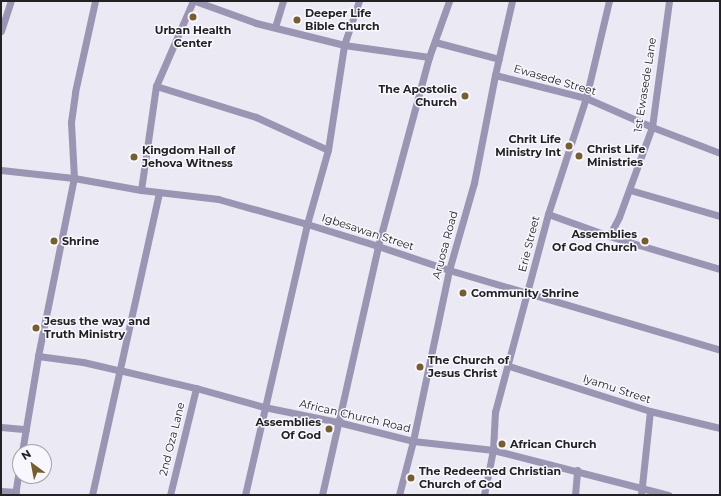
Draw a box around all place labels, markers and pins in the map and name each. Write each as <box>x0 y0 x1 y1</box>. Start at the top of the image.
place label: Deeper Life Bible Church <box>305 7 380 33</box>
marker: Urban Health Center <box>187 11 199 23</box>
marker: Deeper Life Bible Church <box>292 15 302 25</box>
place label: Urban Health Center <box>155 24 231 50</box>
place label: The Apostolic Church <box>379 83 457 109</box>
marker: The Apostolic Church <box>460 91 470 101</box>
place label: Chrit Life Ministry Int <box>495 133 561 159</box>
marker: Chrit Life Ministry Int <box>564 141 574 151</box>
place label: Christ Life Ministries <box>587 143 645 169</box>
place label: Kingdom Hall of Jehova Witness <box>142 144 235 170</box>
marker: Christ Life Ministries <box>574 151 584 161</box>
marker: Kingdom Hall of Jehova Witness <box>129 152 139 162</box>
place label: Assemblies Of God Church <box>552 228 637 254</box>
place label: Shrine <box>62 234 99 248</box>
marker: Shrine <box>49 236 59 246</box>
marker: Assemblies Of God Church <box>640 236 650 246</box>
place label: Community Shrine <box>471 286 579 300</box>
marker: Community Shrine <box>458 288 468 298</box>
place label: Jesus the way and Truth Ministry <box>44 315 150 341</box>
marker: Jesus the way and Truth Ministry <box>31 323 41 333</box>
place label: The Church of Jesus Christ <box>428 354 509 380</box>
marker: The Church of Jesus Christ <box>415 362 425 372</box>
place label: Assemblies Of God <box>255 416 321 442</box>
marker: Assemblies Of God <box>324 424 334 434</box>
place label: African Church <box>510 437 597 451</box>
marker: African Church <box>497 439 507 449</box>
place label: The Redeemed Christian Church of God <box>419 465 561 491</box>
marker: The Redeemed Christian Church of God <box>406 473 416 483</box>

